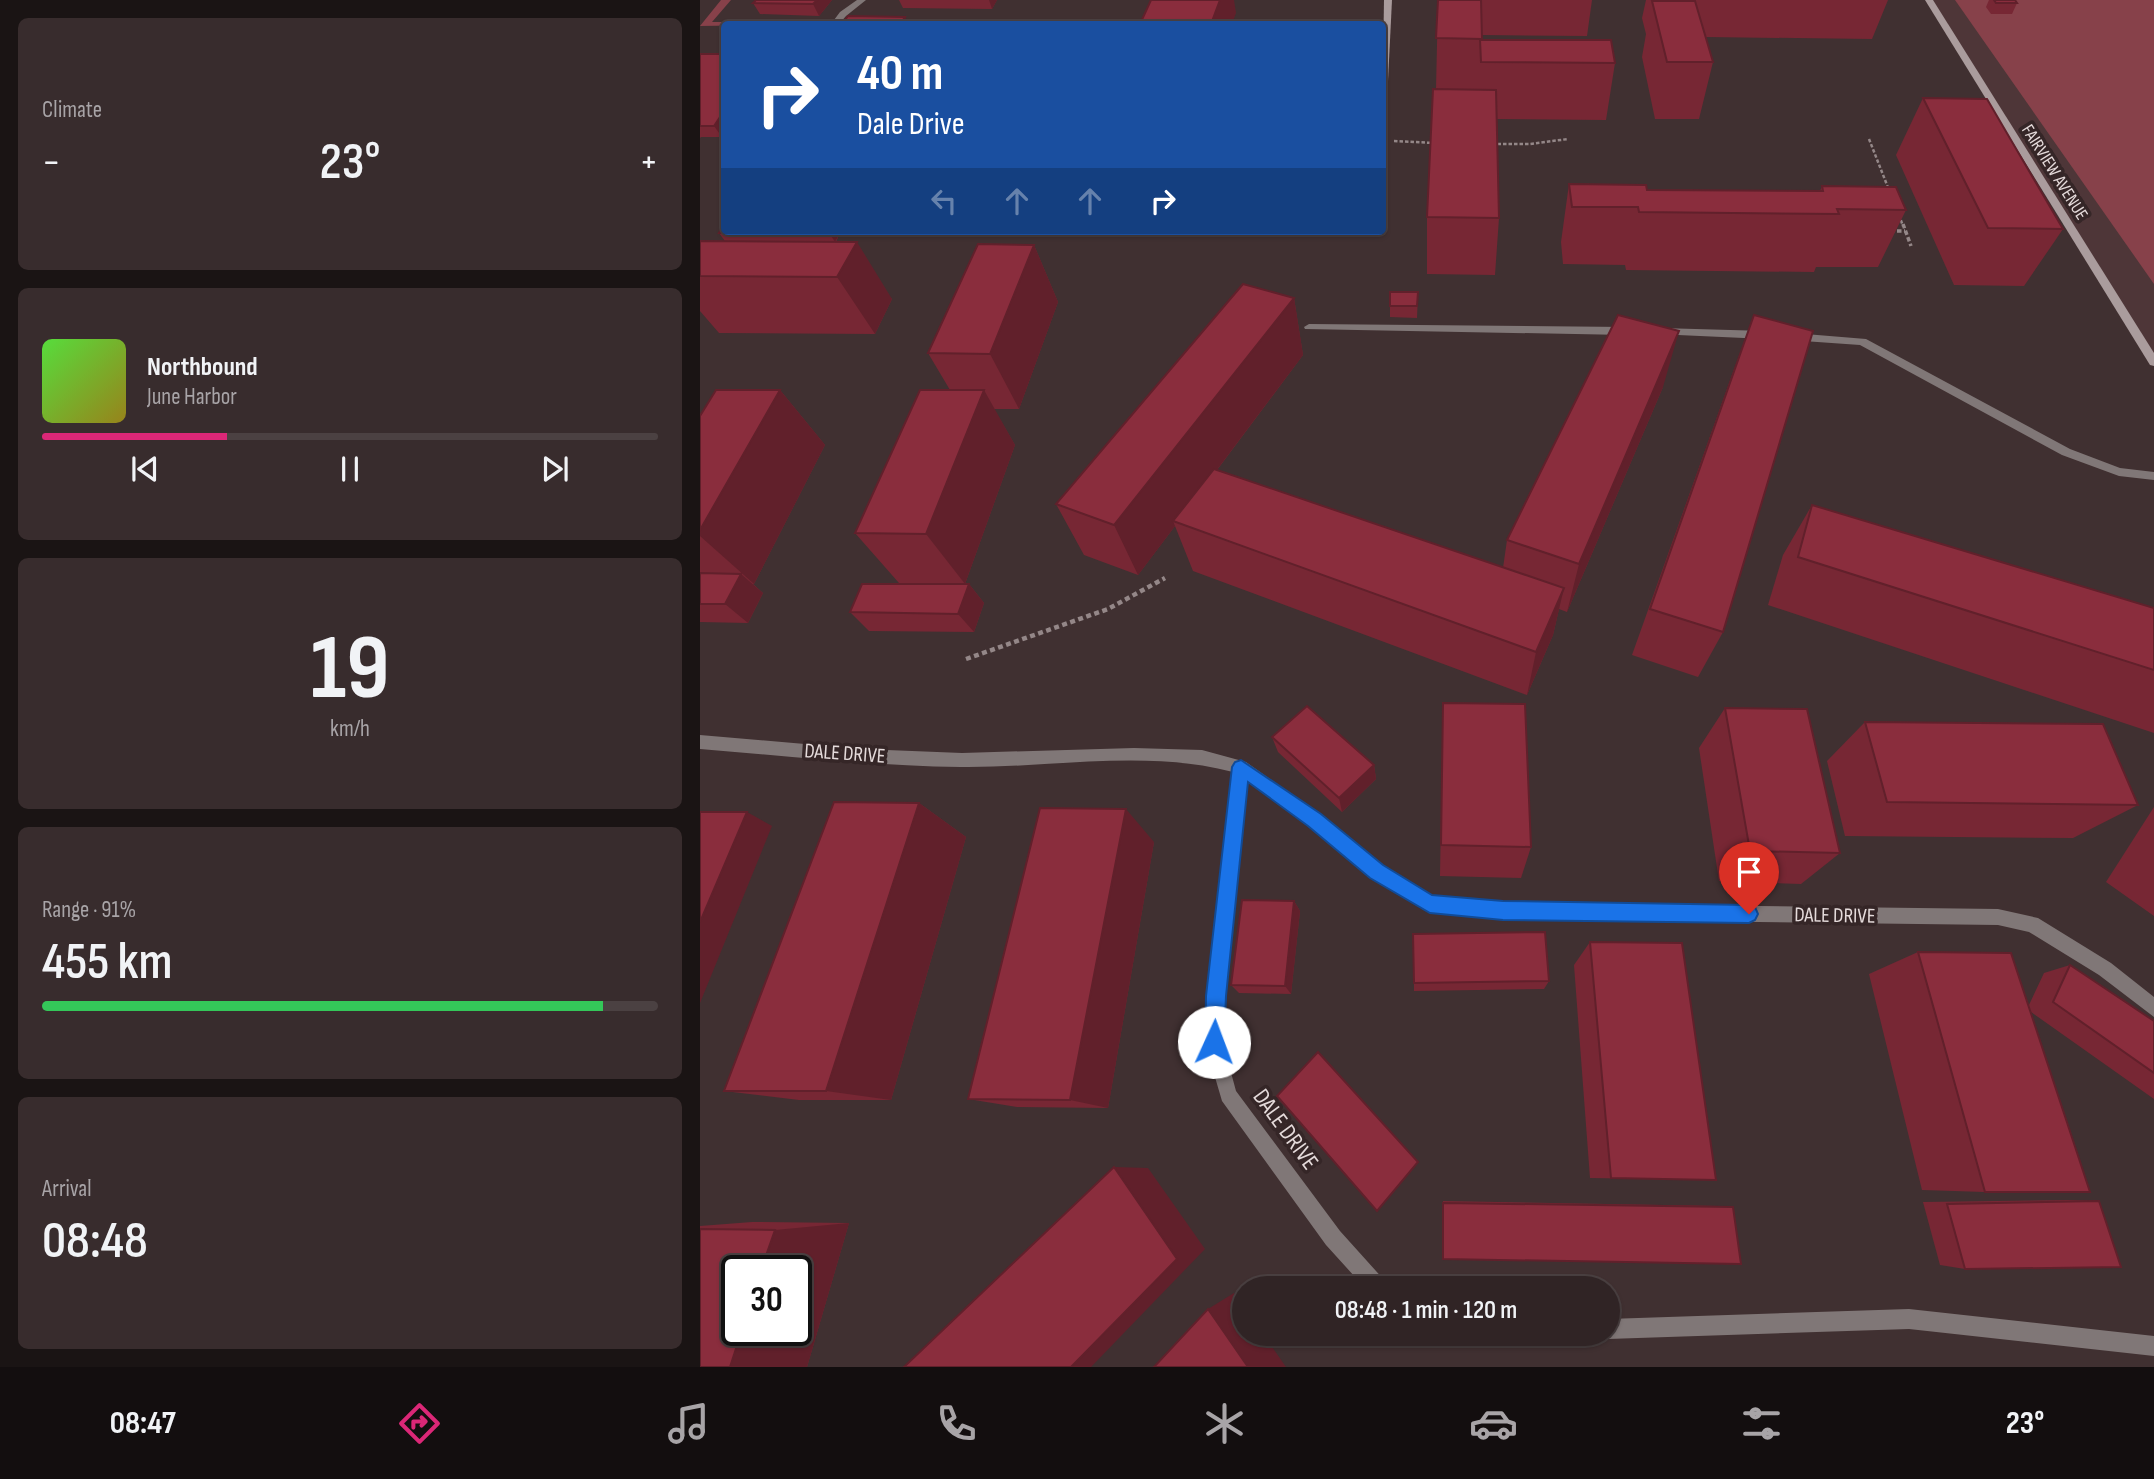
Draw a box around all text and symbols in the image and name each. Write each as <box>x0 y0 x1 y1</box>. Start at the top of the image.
text: 40 m <box>857 45 943 104</box>
icon: right <box>742 49 833 140</box>
text: Climate <box>42 96 102 124</box>
text: Dale Drive <box>857 105 965 144</box>
street label: FAIRVIEW AVENUE <box>2017 121 2092 224</box>
text: 23° <box>320 131 380 194</box>
text: − <box>42 140 61 185</box>
text: + <box>639 140 658 185</box>
icon: left <box>925 182 963 220</box>
icon: ahead <box>998 182 1036 220</box>
icon: ahead <box>1071 182 1109 220</box>
icon: right <box>1144 182 1182 220</box>
text: Northbound <box>147 352 258 383</box>
text: June Harbor <box>147 383 237 411</box>
icon: previous <box>126 450 164 488</box>
icon: pause <box>331 450 369 488</box>
icon: next <box>536 450 574 488</box>
text: 19 <box>311 615 389 724</box>
text: km/h <box>330 715 370 743</box>
street label: DALE DRIVE <box>804 738 886 769</box>
pin <box>1719 842 1779 914</box>
icon: arrive <box>1730 853 1768 891</box>
text: Range · 91% <box>42 896 136 924</box>
street label: DALE DRIVE <box>1794 902 1876 929</box>
text: 455 km <box>42 931 173 994</box>
position arrow <box>1177 1005 1251 1079</box>
street label: DALE DRIVE <box>1247 1083 1325 1175</box>
text: Arrival <box>42 1175 91 1203</box>
text: 08:48 <box>42 1210 148 1273</box>
speed limit sign: 30 <box>721 1255 812 1346</box>
text: 08:48 · 1 min · 120 m <box>1335 1295 1517 1326</box>
icon: directions <box>395 1399 444 1448</box>
icon: music <box>664 1399 713 1448</box>
icon: phone <box>932 1399 981 1448</box>
icon: climate <box>1200 1399 1249 1448</box>
icon: car <box>1469 1399 1518 1448</box>
icon: filters <box>1737 1399 1786 1448</box>
text: 08:47 <box>110 1404 176 1443</box>
text: 23° <box>2006 1404 2044 1443</box>

